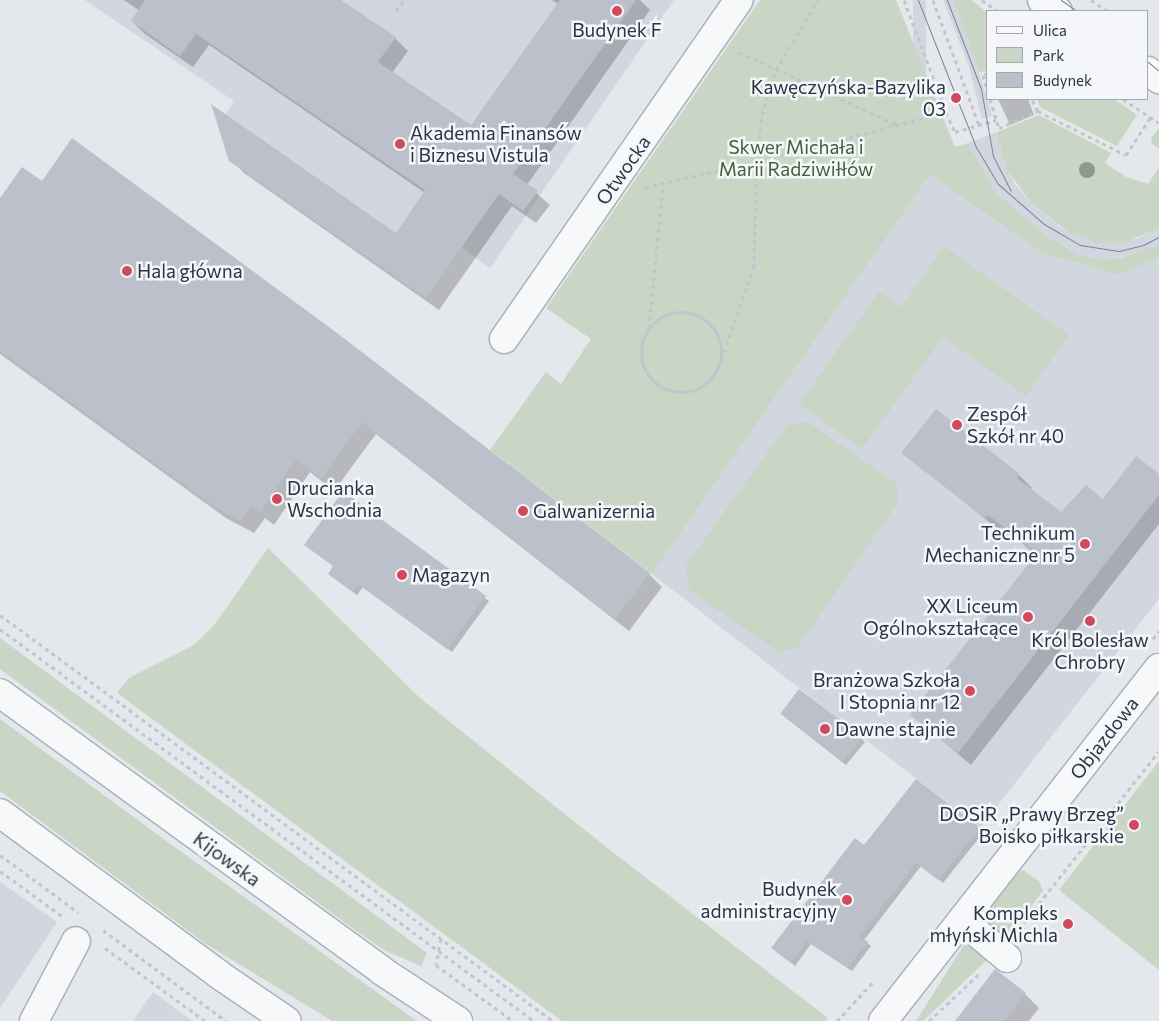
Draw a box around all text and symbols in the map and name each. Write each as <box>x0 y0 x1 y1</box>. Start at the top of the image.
marker: Budynek F <box>611 5 623 17</box>
legend <box>986 10 1149 100</box>
place label: Budynek F <box>572 19 662 41</box>
text: Ulica <box>1033 21 1067 39</box>
text: Park <box>1033 46 1064 64</box>
text: Budynek <box>1033 71 1092 89</box>
place label: Kawęczyńska-Bazylika 03 <box>751 76 946 120</box>
marker: Kawęczyńska-Bazylika 03 <box>950 92 962 104</box>
place label: Akademia Finansów i Biznesu Vistula <box>410 122 582 166</box>
street label: Otwocka <box>591 131 655 209</box>
park label: Skwer Michała i Marii Radziwiłłów <box>719 136 873 180</box>
marker: Akademia Finansów i Biznesu Vistula <box>394 138 406 150</box>
place label: Hala główna <box>137 260 243 282</box>
marker: Hala główna <box>121 265 133 277</box>
place label: Zespół Szkół nr 40 <box>967 403 1064 447</box>
marker: Zespół Szkół nr 40 <box>951 419 963 431</box>
place label: Drucianka Wschodnia <box>287 477 382 521</box>
marker: Drucianka Wschodnia <box>271 493 283 505</box>
place label: Galwanizernia <box>533 500 655 522</box>
marker: Galwanizernia <box>517 505 529 517</box>
place label: Technikum Mechaniczne nr 5 <box>924 522 1075 566</box>
marker: Technikum Mechaniczne nr 5 <box>1079 538 1091 550</box>
place label: Magazyn <box>412 564 490 586</box>
marker: Magazyn <box>396 569 408 581</box>
place label: XX Liceum Ogólnokształcące <box>863 595 1018 639</box>
marker: XX Liceum Ogólnokształcące <box>1022 611 1034 623</box>
marker: Król Bolesław Chrobry <box>1084 615 1096 627</box>
place label: Król Bolesław Chrobry <box>1031 629 1149 673</box>
place label: Branżowa Szkoła I Stopnia nr 12 <box>813 669 960 713</box>
marker: Branżowa Szkoła I Stopnia nr 12 <box>964 685 976 697</box>
street label: Objazdowa <box>1065 692 1143 784</box>
place label: Dawne stajnie <box>835 718 955 740</box>
marker: Dawne stajnie <box>819 723 831 735</box>
place label: DOSiR „Prawy Brzeg” Boisko piłkarskie <box>939 803 1124 847</box>
marker: DOSiR „Prawy Brzeg” Boisko piłkarskie <box>1128 819 1140 831</box>
street label: Kijowska <box>189 827 265 891</box>
place label: Budynek administracyjny <box>701 878 837 922</box>
marker: Budynek administracyjny <box>841 894 853 906</box>
place label: Kompleks młyński Michla <box>929 902 1058 946</box>
marker: Kompleks młyński Michla <box>1062 918 1074 930</box>

